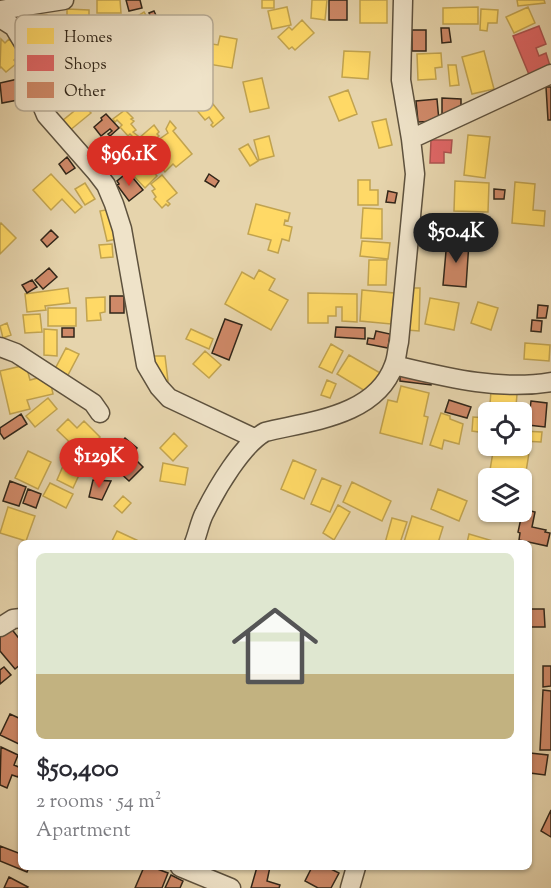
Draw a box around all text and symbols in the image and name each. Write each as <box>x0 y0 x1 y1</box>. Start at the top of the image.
legend <box>15 15 213 111</box>
text: Homes <box>64 27 112 50</box>
text: Shops <box>64 54 107 77</box>
text: Other <box>64 81 106 104</box>
pin: $96.1K <box>80 136 178 187</box>
text: $96.1K <box>101 141 157 170</box>
pin: $50.4K <box>407 213 505 264</box>
text: $50.4K <box>427 218 485 247</box>
map controls <box>478 402 532 522</box>
button: locate <box>478 402 532 456</box>
pin: $129K <box>57 438 141 489</box>
text: $129K <box>73 443 125 472</box>
button: layers <box>478 468 532 522</box>
icon: home <box>221 592 329 700</box>
text: $50,400 <box>36 751 119 788</box>
text: 2 rooms · 54 m² <box>36 788 161 817</box>
text: Apartment <box>36 817 131 846</box>

